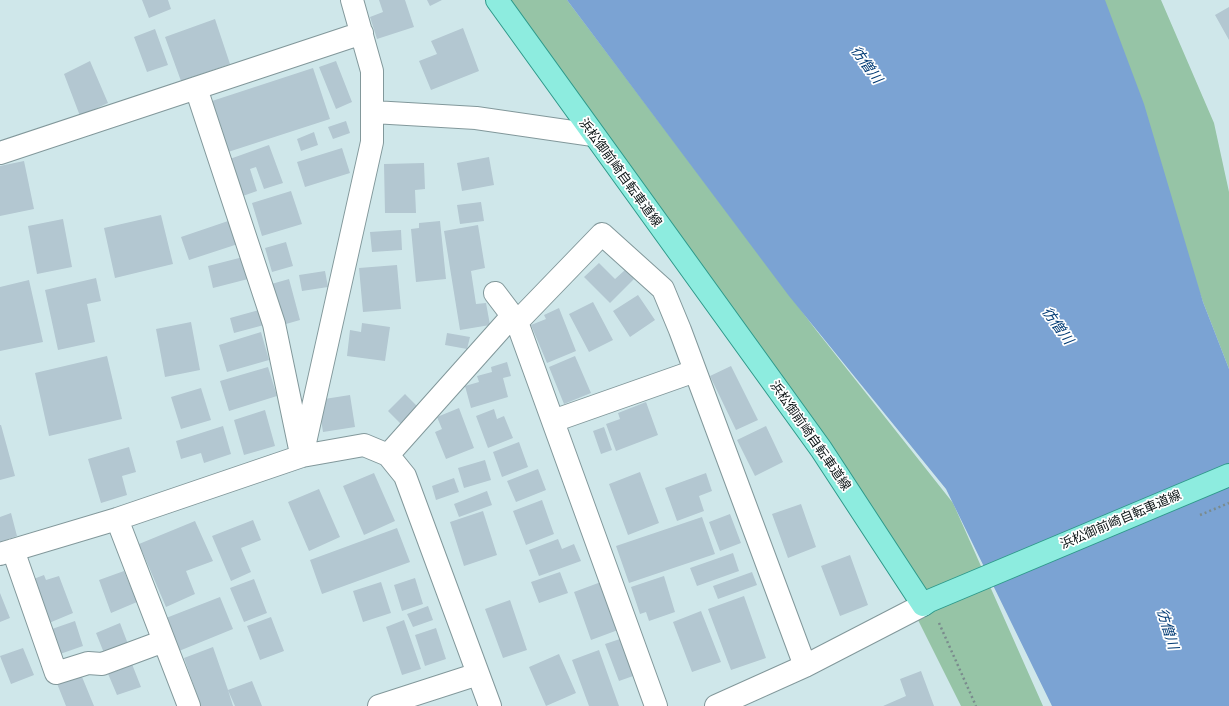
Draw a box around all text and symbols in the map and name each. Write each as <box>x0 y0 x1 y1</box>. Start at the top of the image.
water label: 彷僧川 <box>847 43 885 87</box>
street label: 浜松御前崎自転車道線 <box>575 116 665 230</box>
water label: 彷僧川 <box>1038 304 1076 348</box>
street label: 浜松御前崎自転車道線 <box>766 378 854 494</box>
street label: 浜松御前崎自転車道線 <box>1058 487 1184 553</box>
water label: 彷僧川 <box>1153 606 1181 652</box>

